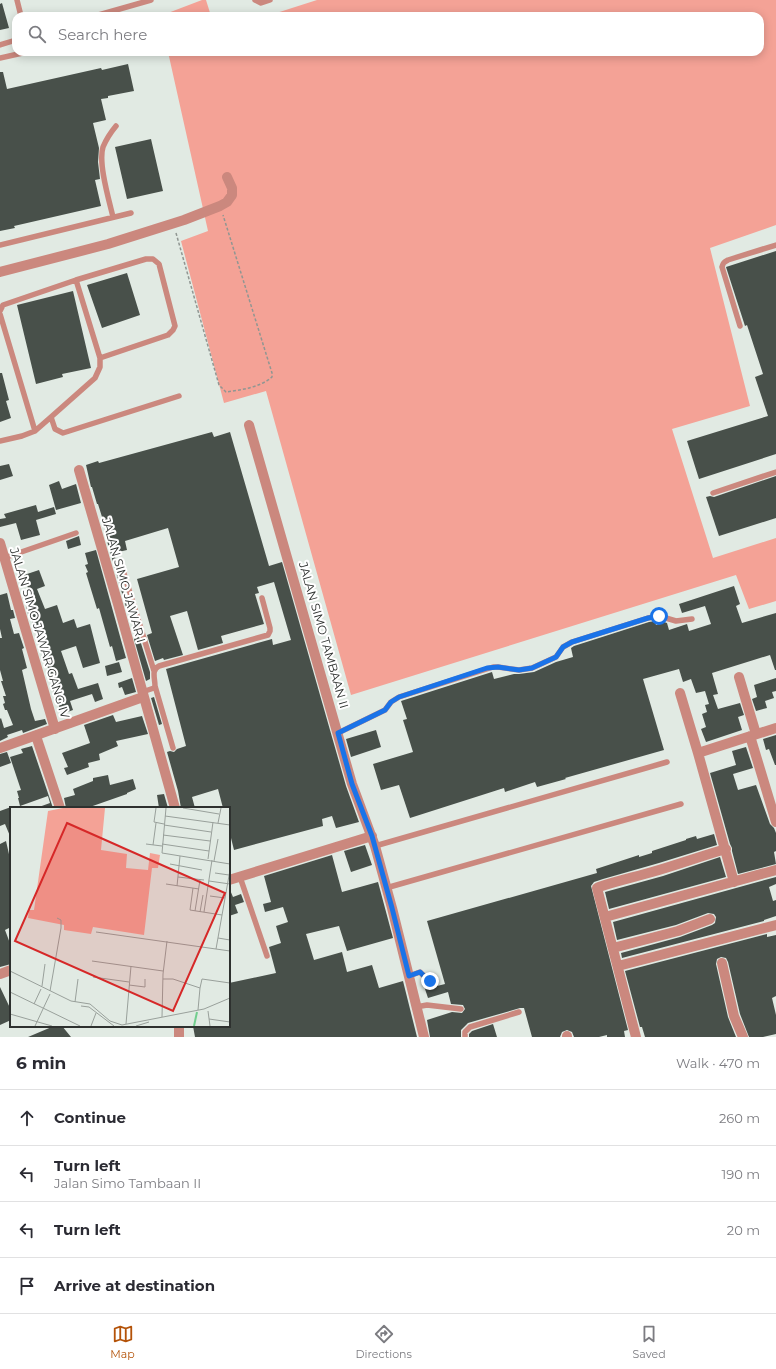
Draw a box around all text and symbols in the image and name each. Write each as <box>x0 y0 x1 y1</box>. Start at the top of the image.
search box <box>12 12 764 56</box>
icon: search <box>26 23 48 45</box>
text: Search here <box>58 25 147 44</box>
street label: JALAN SIMO JAWAR I <box>99 515 149 644</box>
street label: JALAN SIMO JAWAR GANG IV <box>7 545 73 721</box>
street label: JALAN SIMO TAMBAAN II <box>296 559 352 710</box>
route start <box>650 607 668 625</box>
inset map <box>10 807 230 1027</box>
route end <box>421 972 439 990</box>
text: 6 min <box>16 1053 66 1073</box>
text: Walk · 470 m <box>676 1055 760 1071</box>
icon: ahead <box>16 1107 38 1129</box>
text: Continue <box>54 1108 126 1127</box>
text: 260 m <box>719 1110 760 1126</box>
text: Turn left <box>54 1156 121 1175</box>
icon: left <box>16 1163 38 1185</box>
text: 190 m <box>722 1166 760 1182</box>
text: Jalan Simo Tambaan II <box>54 1175 201 1191</box>
icon: left <box>16 1219 38 1241</box>
text: Turn left <box>54 1220 121 1239</box>
text: 20 m <box>727 1222 760 1238</box>
icon: arrive <box>16 1275 38 1297</box>
text: Arrive at destination <box>54 1276 215 1295</box>
tab: Map <box>110 1323 135 1361</box>
tab: Directions <box>356 1323 412 1361</box>
tab: Saved <box>633 1323 666 1361</box>

